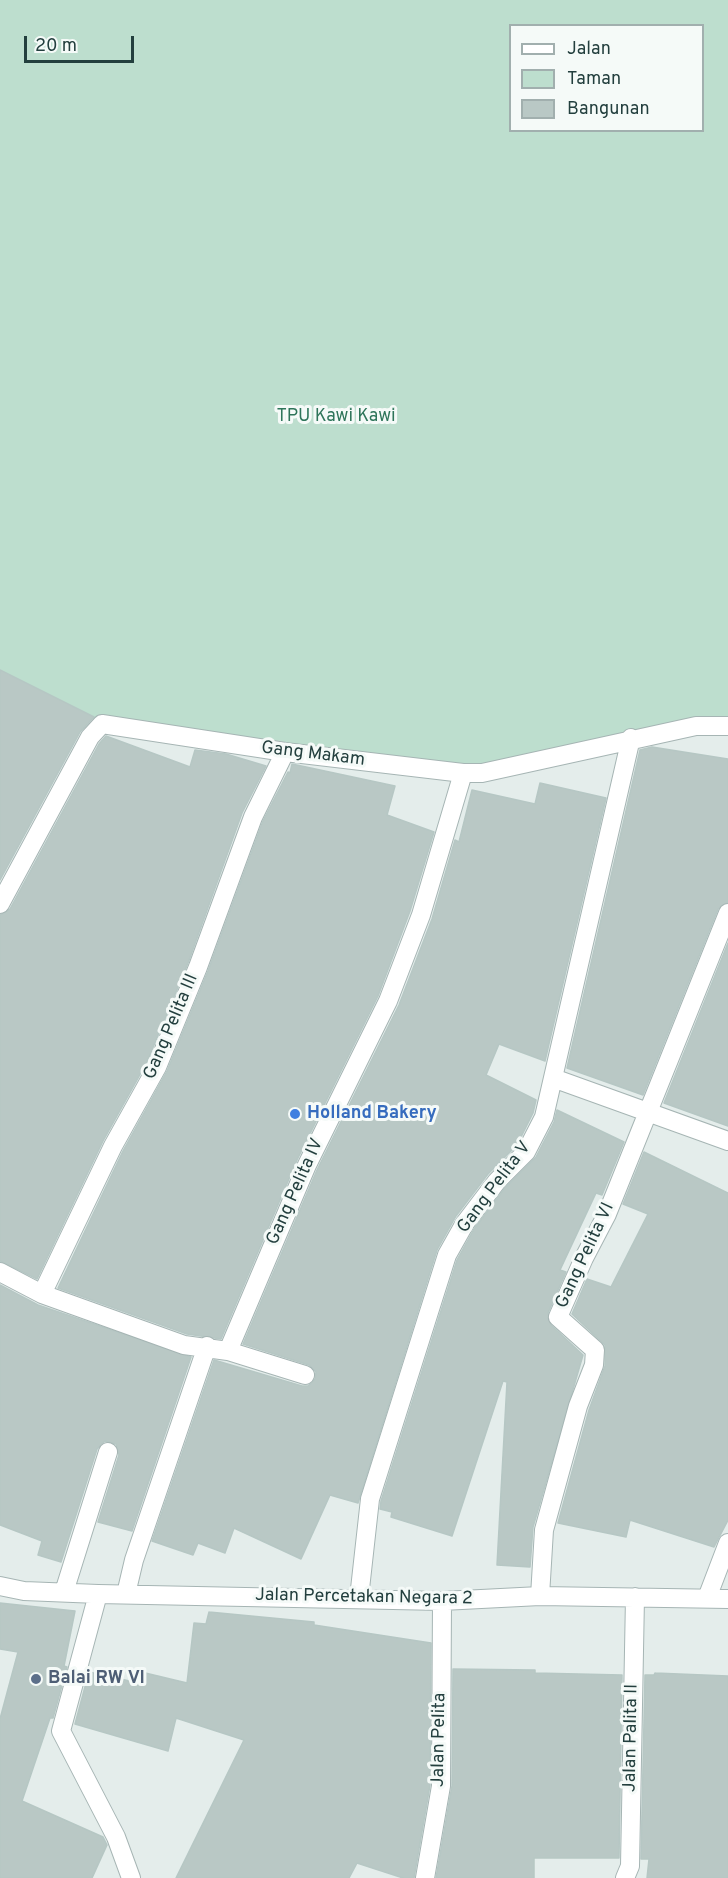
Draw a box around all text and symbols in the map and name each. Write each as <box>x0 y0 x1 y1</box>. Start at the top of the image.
scale bar <box>27 24 136 62</box>
legend <box>509 24 704 132</box>
text: 20 m <box>35 35 77 58</box>
text: Jalan <box>567 38 611 61</box>
text: Taman <box>567 68 621 91</box>
text: Bangunan <box>567 98 650 121</box>
park label: TPU Kawi Kawi <box>276 406 396 428</box>
street label: Gang Makam <box>260 738 366 772</box>
street label: Gang Pelita III <box>140 971 204 1083</box>
place label: Holland Bakery <box>307 1103 437 1125</box>
marker: Holland Bakery <box>288 1107 302 1121</box>
street label: Gang Pelita IV <box>263 1135 329 1249</box>
street label: Gang Pelita V <box>453 1138 537 1238</box>
street label: Gang Pelita VI <box>552 1200 620 1312</box>
street label: Jalan Percetakan Negara 2 <box>255 1585 473 1611</box>
place label: Balai RW VI <box>48 1668 145 1690</box>
marker: Balai RW VI <box>29 1672 43 1686</box>
street label: Jalan Palita II <box>620 1684 644 1792</box>
street label: Jalan Pelita <box>428 1693 452 1787</box>

